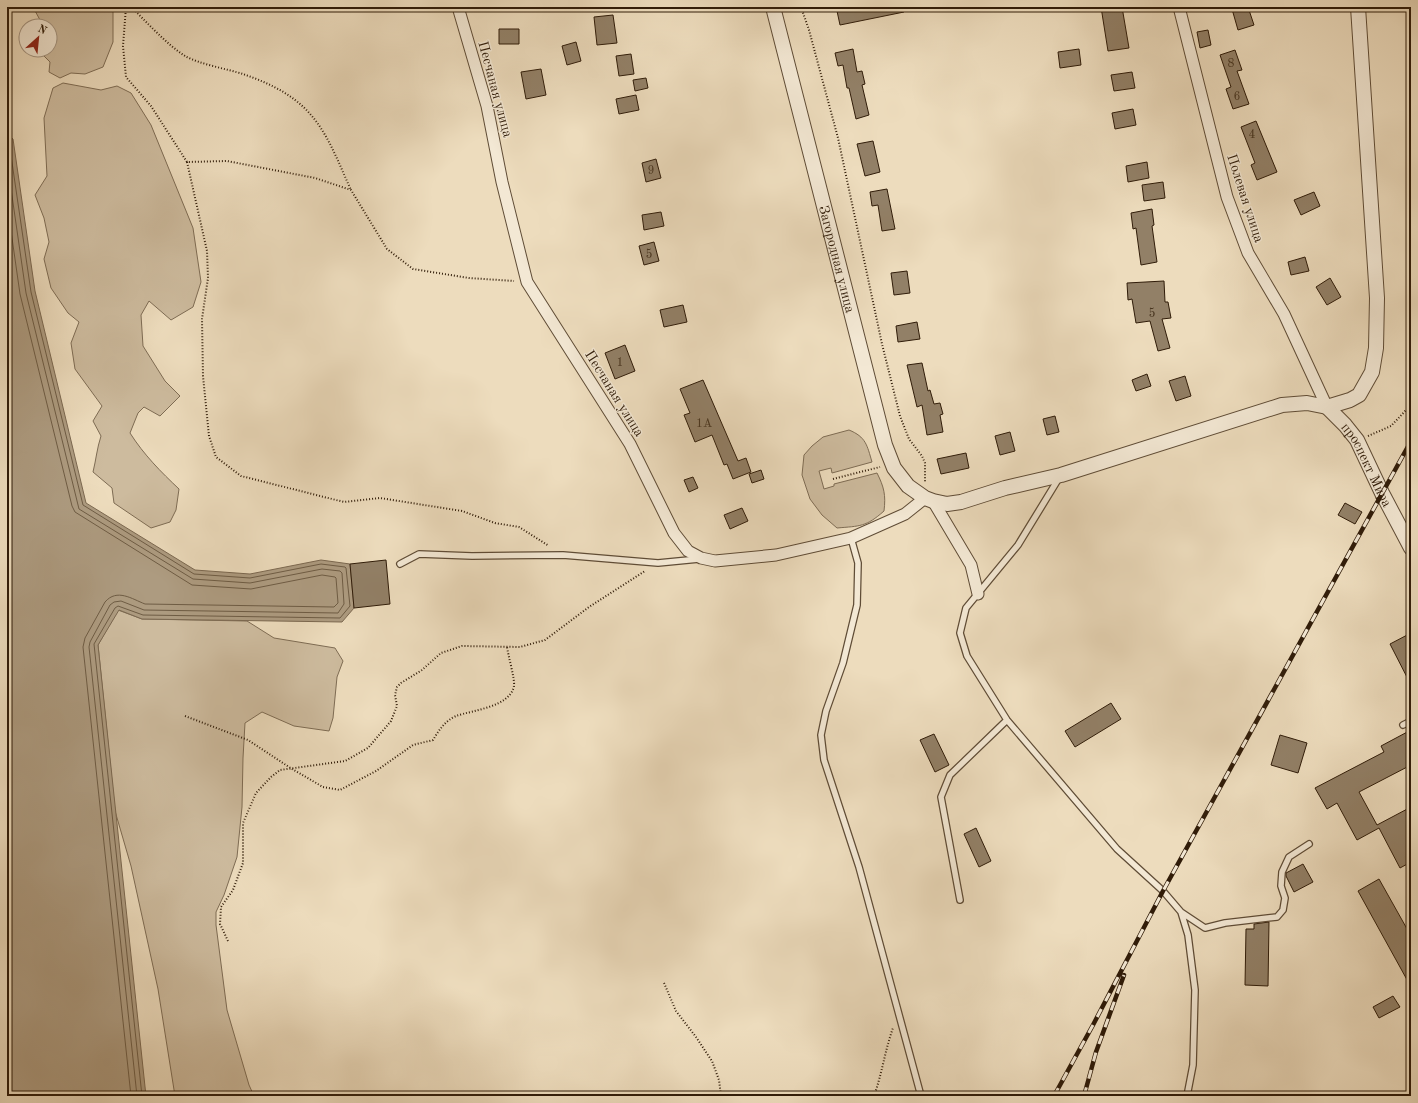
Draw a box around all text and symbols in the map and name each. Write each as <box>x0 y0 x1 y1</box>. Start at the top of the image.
north arrow <box>18 18 58 58</box>
text: N <box>36 24 49 38</box>
street label: Песчаная улица <box>475 40 515 139</box>
house number: 8 <box>1228 58 1235 70</box>
house number: 6 <box>1234 91 1241 103</box>
house number: 4 <box>1249 129 1256 141</box>
street label: Полевая улица <box>1224 152 1266 244</box>
house number: 9 <box>648 165 654 177</box>
street label: Загородная улица <box>816 204 857 314</box>
house number: 5 <box>646 248 653 261</box>
house number: 5 <box>1149 307 1156 320</box>
street label: Песчаная улица <box>582 348 646 439</box>
house number: 1 <box>617 357 623 369</box>
house number: 1А <box>696 418 712 430</box>
street label: проспект Мира <box>1338 420 1394 509</box>

